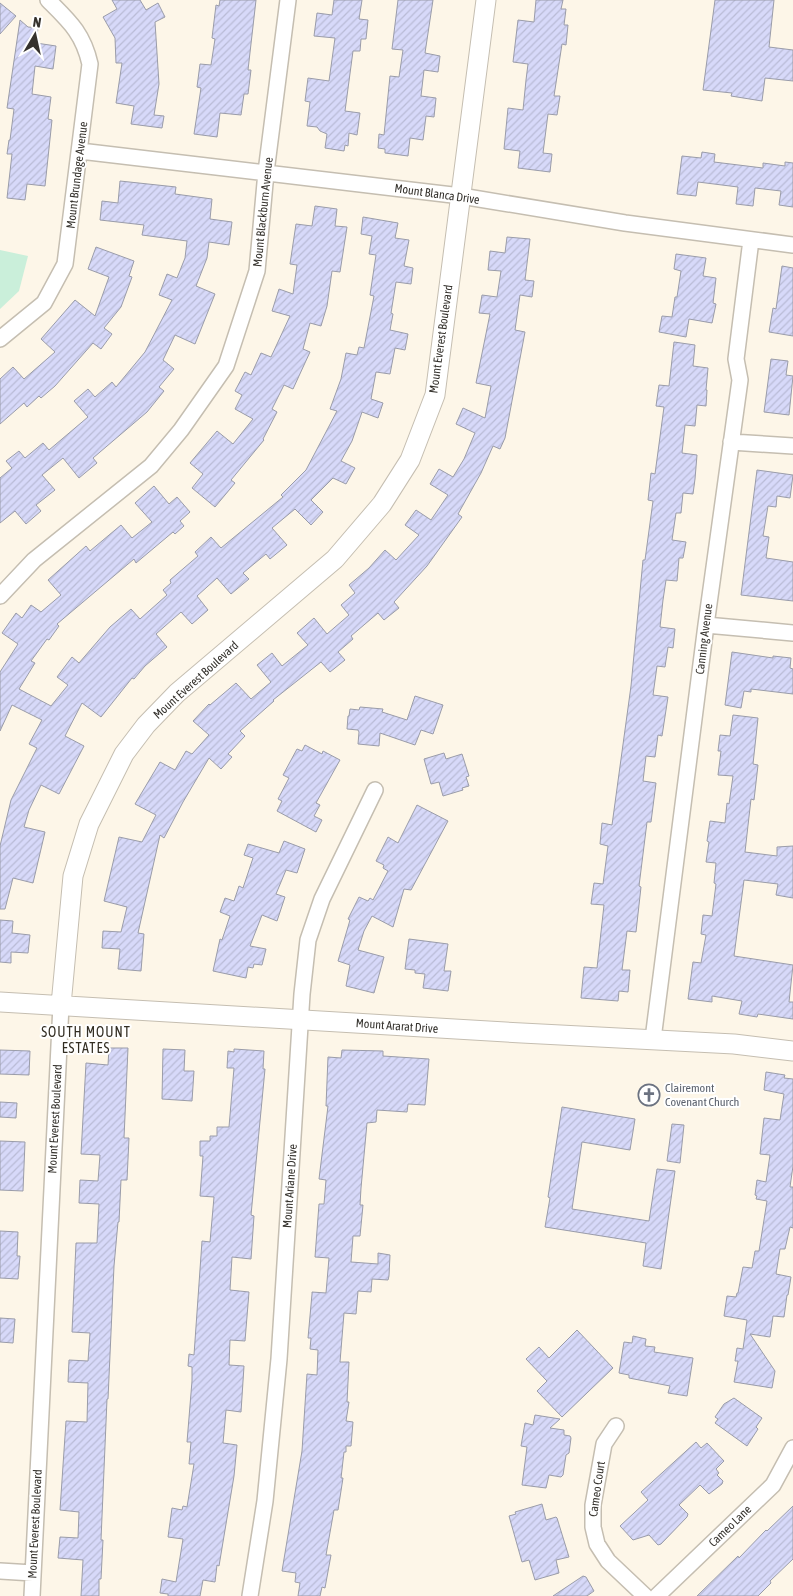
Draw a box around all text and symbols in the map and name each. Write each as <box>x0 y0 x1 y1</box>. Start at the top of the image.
north arrow <box>10 10 60 60</box>
text: N <box>32 14 42 31</box>
street label: Mount Brundage Avenue <box>63 121 91 229</box>
street label: Mount Blackburn Avenue <box>250 156 276 268</box>
street label: Mount Blanca Drive <box>394 181 480 207</box>
street label: Mount Everest Boulevard <box>426 284 456 394</box>
street label: Canning Avenue <box>693 603 715 675</box>
street label: Mount Everest Boulevard <box>151 638 241 722</box>
street label: Mount Ararat Drive <box>355 1016 439 1036</box>
district label: SOUTH MOUNT ESTATES <box>41 1024 131 1056</box>
street label: Mount Everest Boulevard <box>45 1064 65 1174</box>
place label: Clairemont Covenant Church <box>665 1081 739 1109</box>
church icon: Clairemont Covenant Church <box>637 1083 661 1107</box>
street label: Mount Ariane Drive <box>280 1143 300 1229</box>
street label: Cameo Court <box>586 1460 608 1518</box>
street label: Mount Everest Boulevard <box>25 1469 45 1579</box>
street label: Cameo Lane <box>706 1502 754 1550</box>

